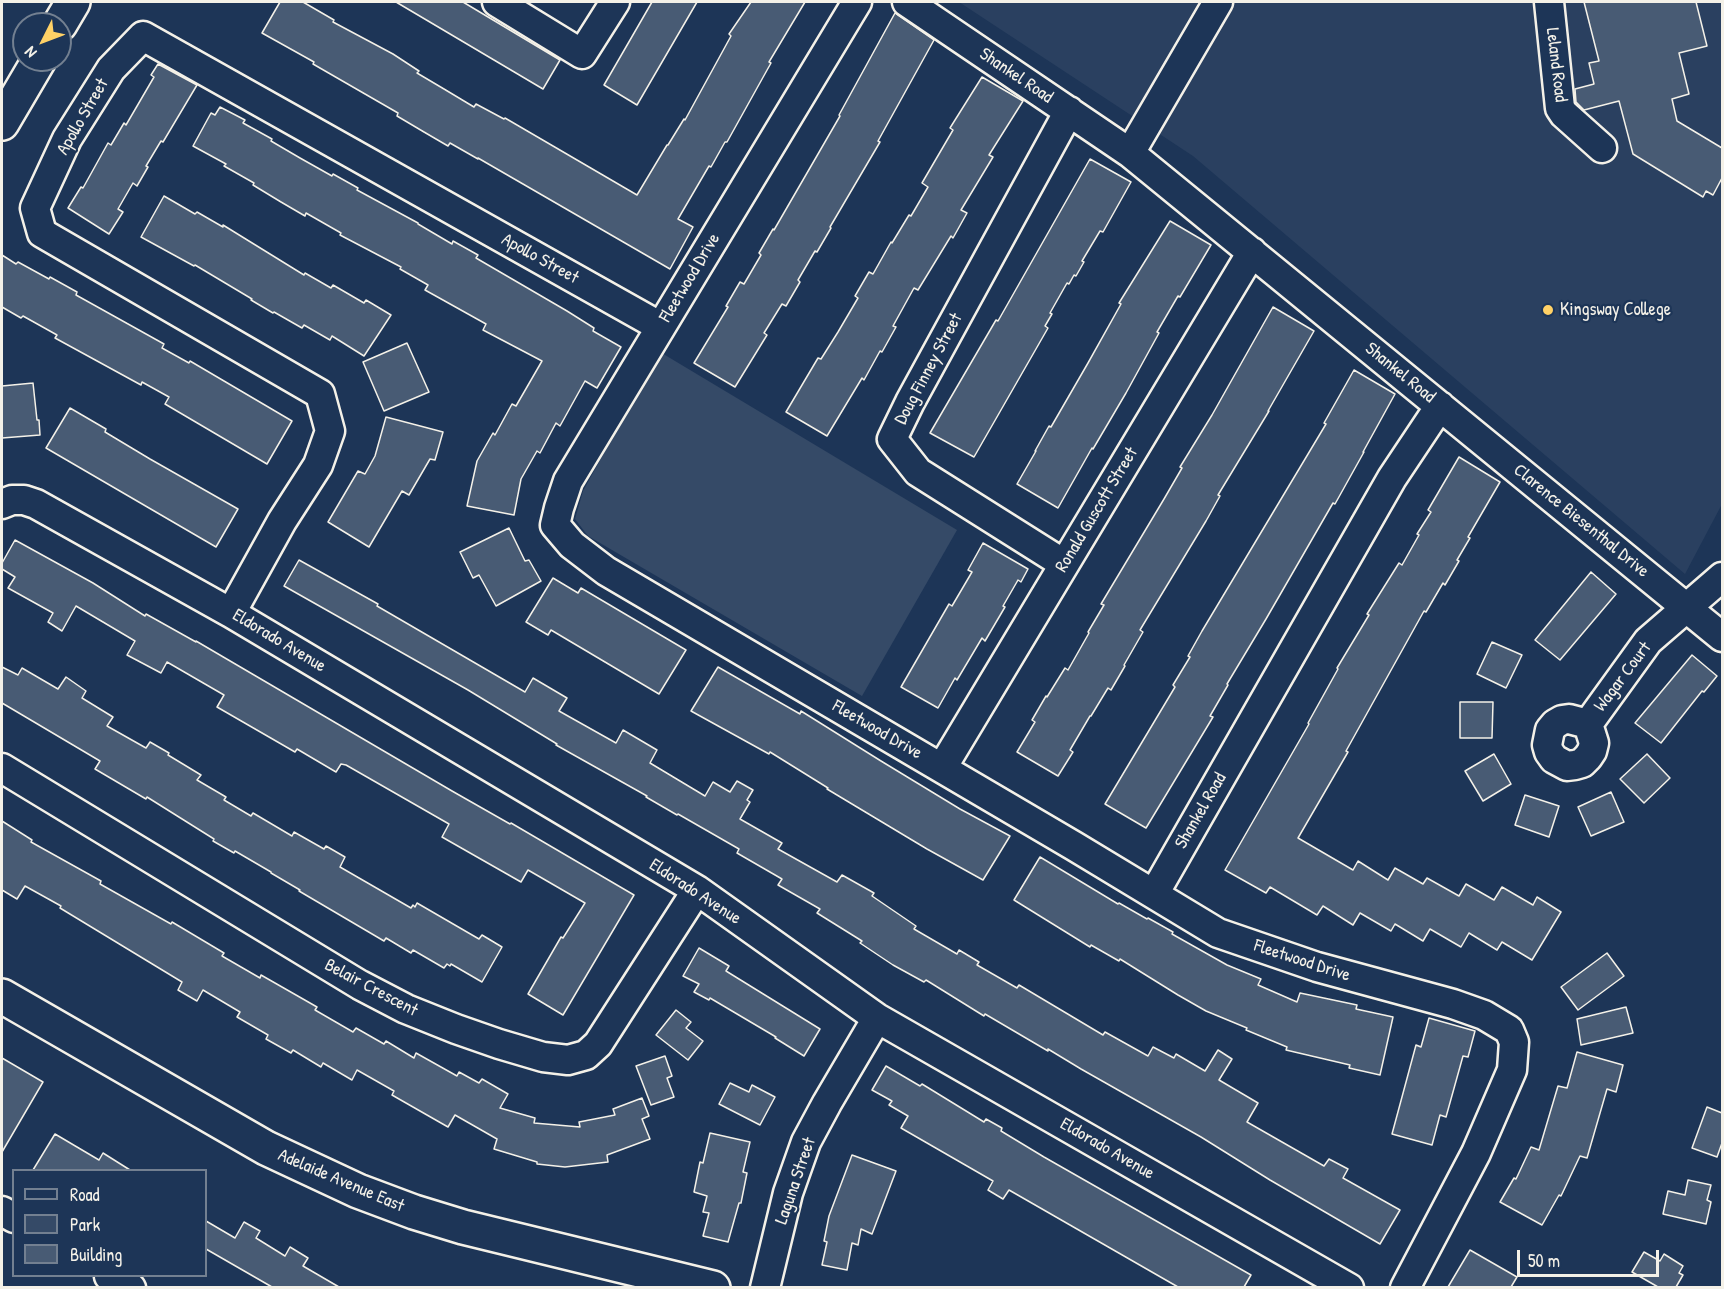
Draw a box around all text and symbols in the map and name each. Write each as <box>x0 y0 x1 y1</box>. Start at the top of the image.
north arrow <box>12 12 72 72</box>
street label: Leland Road <box>1541 27 1571 103</box>
text: N <box>19 42 41 63</box>
street label: Shankel Road <box>975 44 1057 108</box>
street label: Apollo Street <box>52 75 114 159</box>
street label: Apollo Street <box>498 229 582 289</box>
street label: Fleetwood Drive <box>655 230 725 326</box>
place label: Kingsway College <box>1560 299 1671 321</box>
marker: Kingsway College <box>1541 303 1555 317</box>
street label: Doug Finney Street <box>891 310 967 428</box>
street label: Shankel Road <box>1361 338 1439 408</box>
street label: Ronald Guscott Street <box>1051 444 1143 576</box>
street label: Clarence Biesenthal Drive <box>1509 460 1653 582</box>
street label: Eldorado Avenue <box>228 605 330 677</box>
street label: Wagar Court <box>1590 638 1656 716</box>
street label: Fleetwood Drive <box>828 696 926 764</box>
street label: Shankel Road <box>1171 769 1231 853</box>
street label: Eldorado Avenue <box>645 854 745 930</box>
street label: Fleetwood Drive <box>1251 935 1353 987</box>
street label: Belair Crescent <box>321 954 421 1022</box>
street label: Eldorado Avenue <box>1056 1113 1158 1185</box>
street label: Laguna Street <box>771 1135 821 1227</box>
street label: Adelaide Avenue East <box>275 1145 407 1217</box>
legend <box>12 1169 207 1277</box>
text: Road <box>70 1182 100 1207</box>
text: Park <box>70 1212 100 1237</box>
scale bar <box>1520 1238 1662 1276</box>
text: Building <box>70 1242 122 1267</box>
text: 50 m <box>1528 1248 1560 1273</box>

